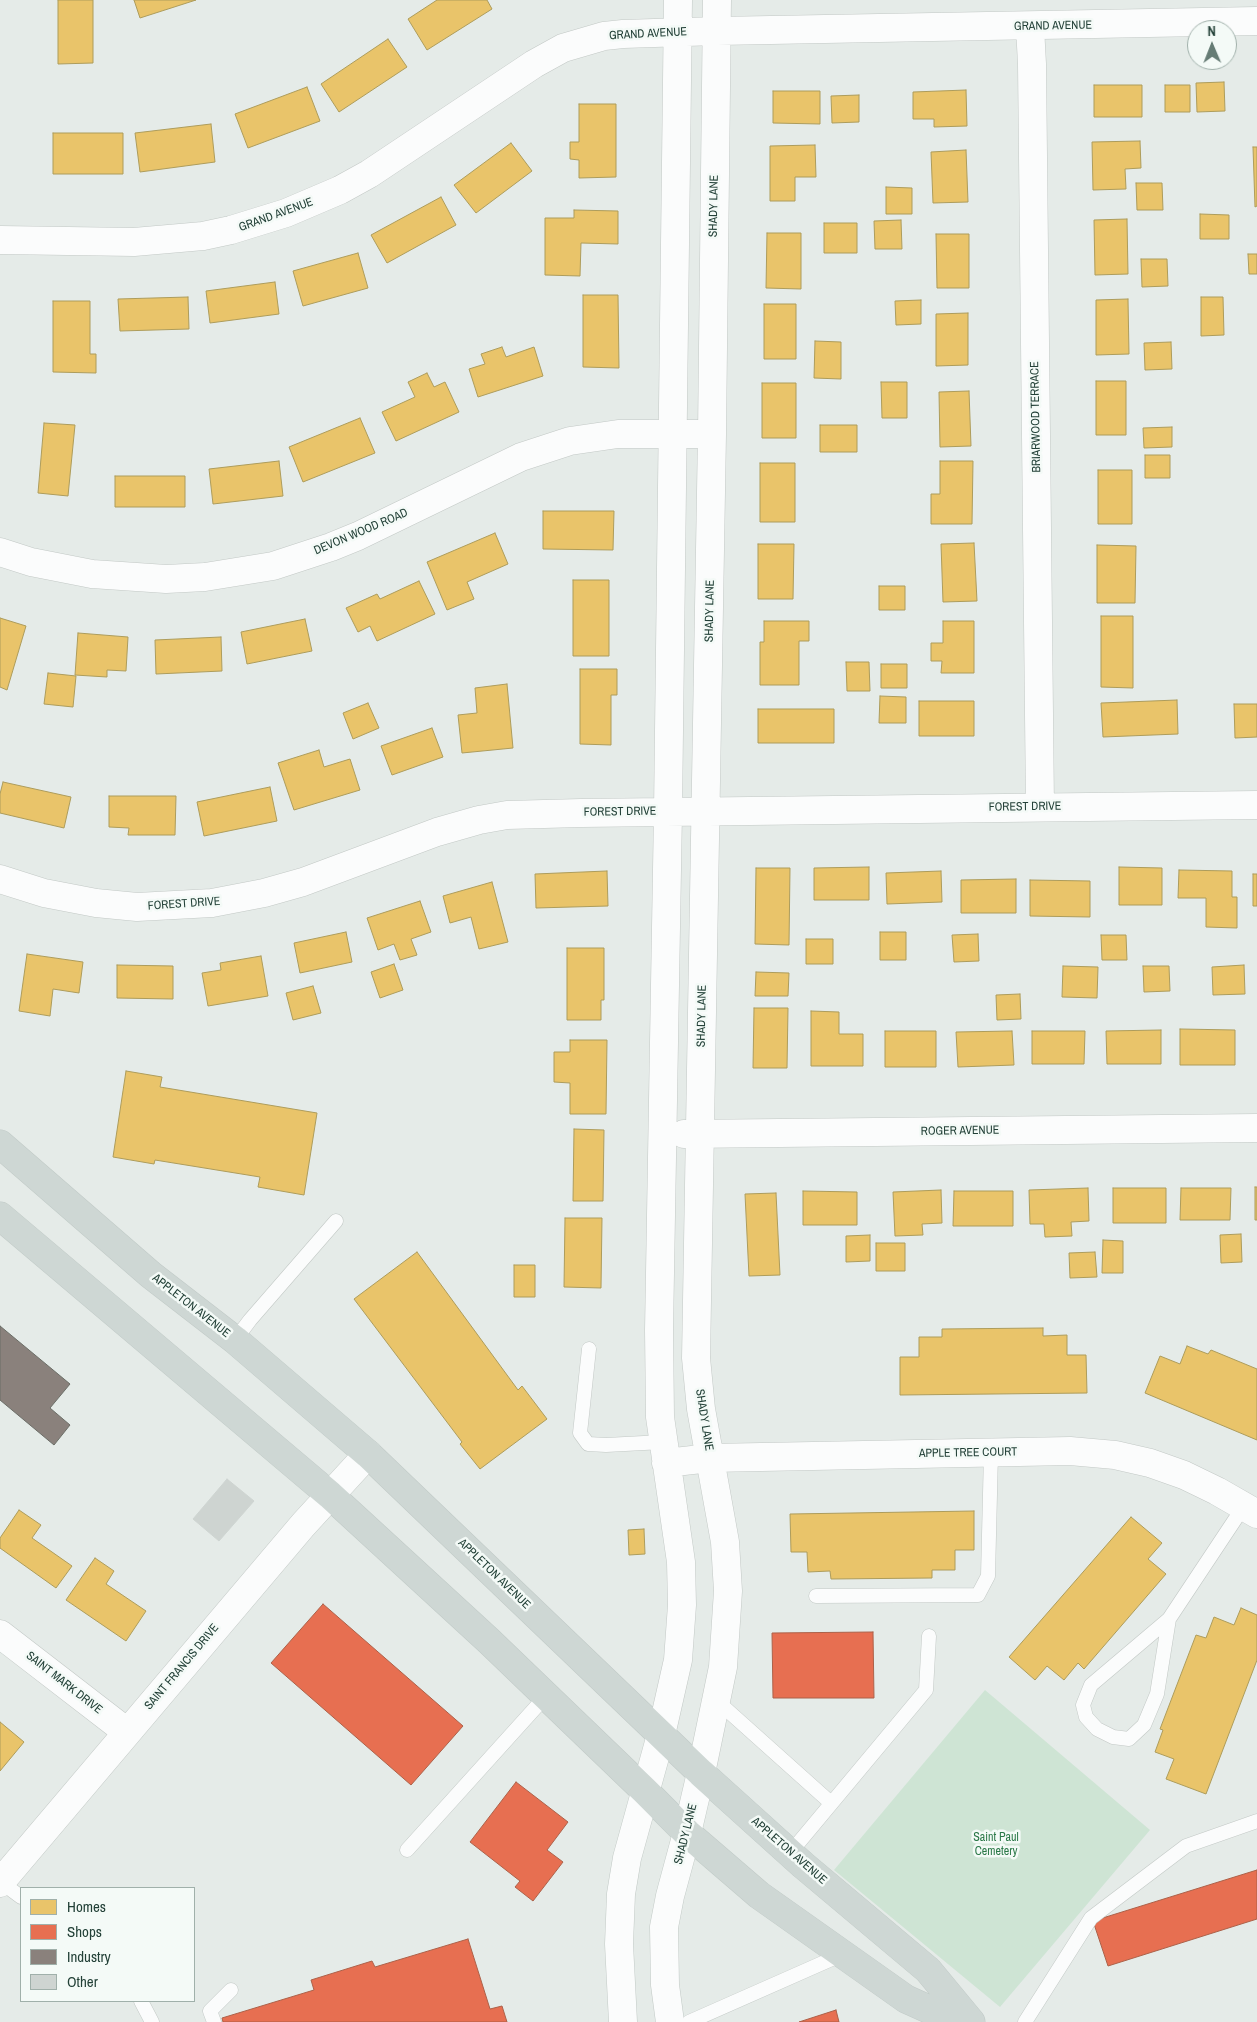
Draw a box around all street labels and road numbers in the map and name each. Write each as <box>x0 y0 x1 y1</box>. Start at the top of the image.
street label: GRAND AVENUE <box>1014 18 1092 34</box>
street label: GRAND AVENUE <box>609 25 687 43</box>
street label: SHADY LANE <box>706 175 722 237</box>
street label: GRAND AVENUE <box>237 195 315 235</box>
street label: BRIARWOOD TERRACE <box>1028 361 1044 473</box>
street label: DEVON WOOD ROAD <box>312 506 410 558</box>
street label: SHADY LANE <box>702 580 718 642</box>
street label: FOREST DRIVE <box>989 799 1061 815</box>
street label: FOREST DRIVE <box>584 804 656 820</box>
street label: FOREST DRIVE <box>147 894 221 914</box>
street label: SHADY LANE <box>694 985 710 1047</box>
street label: ROGER AVENUE <box>921 1123 999 1139</box>
street label: APPLETON AVENUE <box>149 1271 233 1341</box>
street label: SHADY LANE <box>692 1388 716 1452</box>
street label: APPLE TREE COURT <box>919 1445 1017 1461</box>
street label: APPLETON AVENUE <box>455 1536 533 1612</box>
street label: SAINT FRANCIS DRIVE <box>142 1621 222 1713</box>
street label: SAINT MARK DRIVE <box>23 1649 105 1717</box>
street label: SHADY LANE <box>671 1802 701 1866</box>
street label: APPLETON AVENUE <box>748 1814 830 1888</box>

